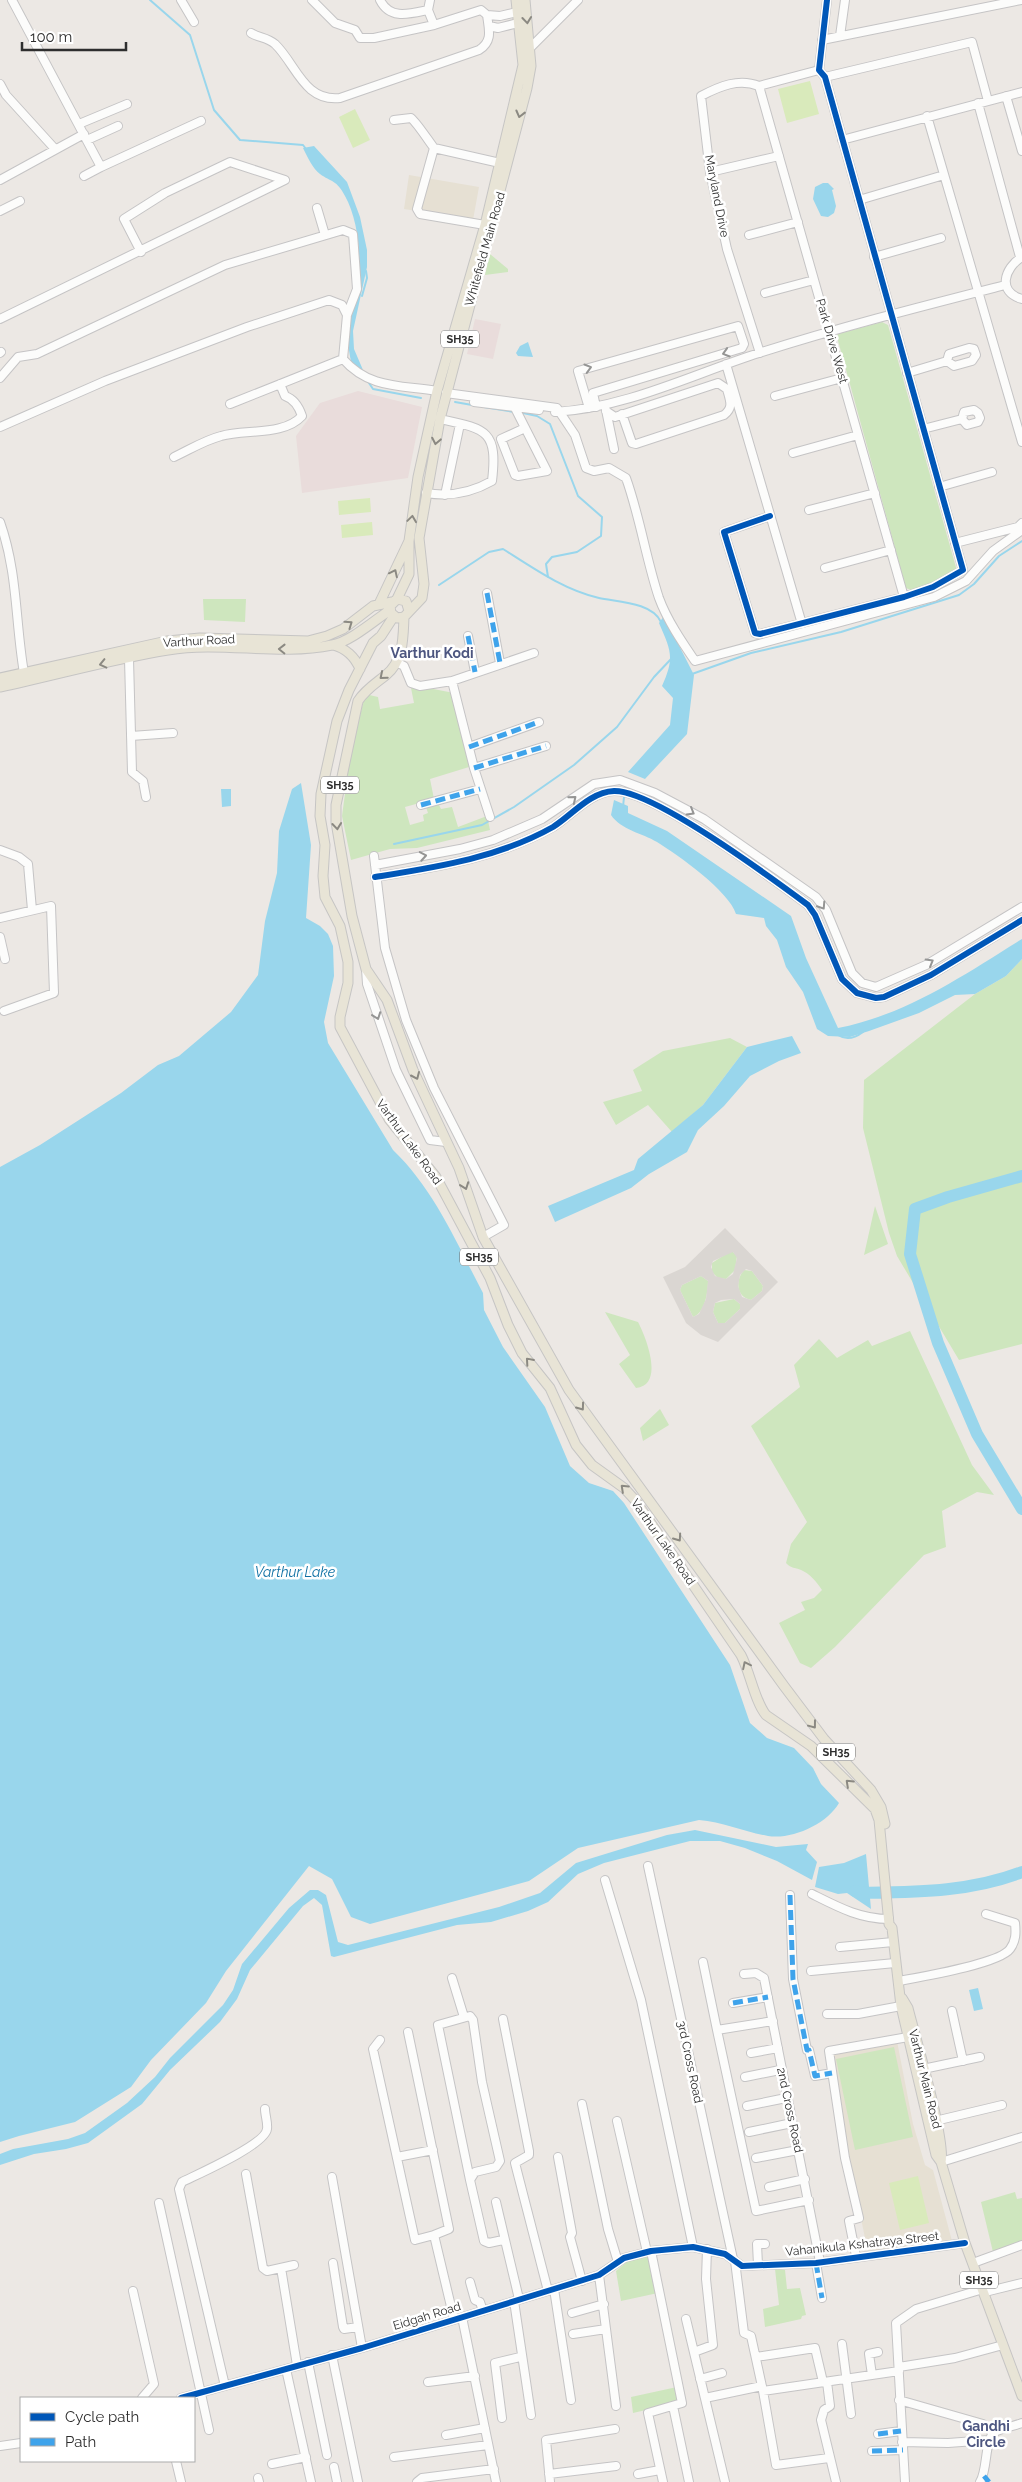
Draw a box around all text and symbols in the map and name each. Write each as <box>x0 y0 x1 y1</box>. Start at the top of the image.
one-way arrow <box>521 16 532 24</box>
scale bar <box>22 20 126 52</box>
text: 100 m <box>30 28 72 46</box>
one-way arrow <box>516 109 526 117</box>
street label: Maryland Drive <box>702 154 732 238</box>
street label: Whitefield Main Road <box>462 190 508 308</box>
street label: Park Drive West <box>813 297 851 385</box>
road number: SH35 <box>441 330 479 348</box>
one-way arrow <box>722 347 730 357</box>
one-way arrow <box>583 363 592 374</box>
one-way arrow <box>432 436 442 445</box>
one-way arrow <box>406 514 417 522</box>
one-way arrow <box>388 569 398 578</box>
one-way arrow <box>343 621 353 630</box>
street label: Varthur Road <box>163 632 235 650</box>
one-way arrow <box>277 643 285 654</box>
district label: Varthur Kodi <box>390 645 474 661</box>
one-way arrow <box>99 658 108 669</box>
one-way arrow <box>380 671 389 680</box>
road number: SH35 <box>321 776 359 794</box>
one-way arrow <box>567 795 576 804</box>
one-way arrow <box>685 805 694 815</box>
one-way arrow <box>331 822 342 830</box>
one-way arrow <box>418 852 427 862</box>
one-way arrow <box>816 900 825 910</box>
one-way arrow <box>925 958 934 968</box>
one-way arrow <box>371 1011 381 1020</box>
one-way arrow <box>410 1071 420 1080</box>
street label: Varthur Lake Road <box>373 1097 445 1187</box>
one-way arrow <box>459 1182 469 1190</box>
road number: SH35 <box>460 1248 498 1266</box>
one-way arrow <box>526 1357 535 1366</box>
one-way arrow <box>575 1401 584 1411</box>
one-way arrow <box>620 1485 629 1494</box>
street label: Varthur Lake Road <box>628 1496 698 1588</box>
one-way arrow <box>672 1532 681 1542</box>
water label: Varthur Lake <box>255 1564 336 1580</box>
one-way arrow <box>742 1661 752 1670</box>
one-way arrow <box>808 1719 816 1728</box>
road number: SH35 <box>817 1744 855 1760</box>
one-way arrow <box>846 1780 855 1789</box>
street label: 3rd Cross Road <box>674 2020 706 2104</box>
street label: Varthur Main Road <box>906 2028 944 2130</box>
street label: 2nd Cross Road <box>774 2066 806 2154</box>
street label: Vahanikula Kshatraya Street <box>785 2229 939 2259</box>
road number: SH35 <box>960 2272 998 2288</box>
street label: Eidgah Road <box>391 2299 463 2333</box>
legend <box>20 2397 195 2462</box>
text: Cycle path <box>65 2408 139 2426</box>
district label: Gandhi Circle <box>962 2418 1010 2450</box>
text: Path <box>65 2433 96 2451</box>

